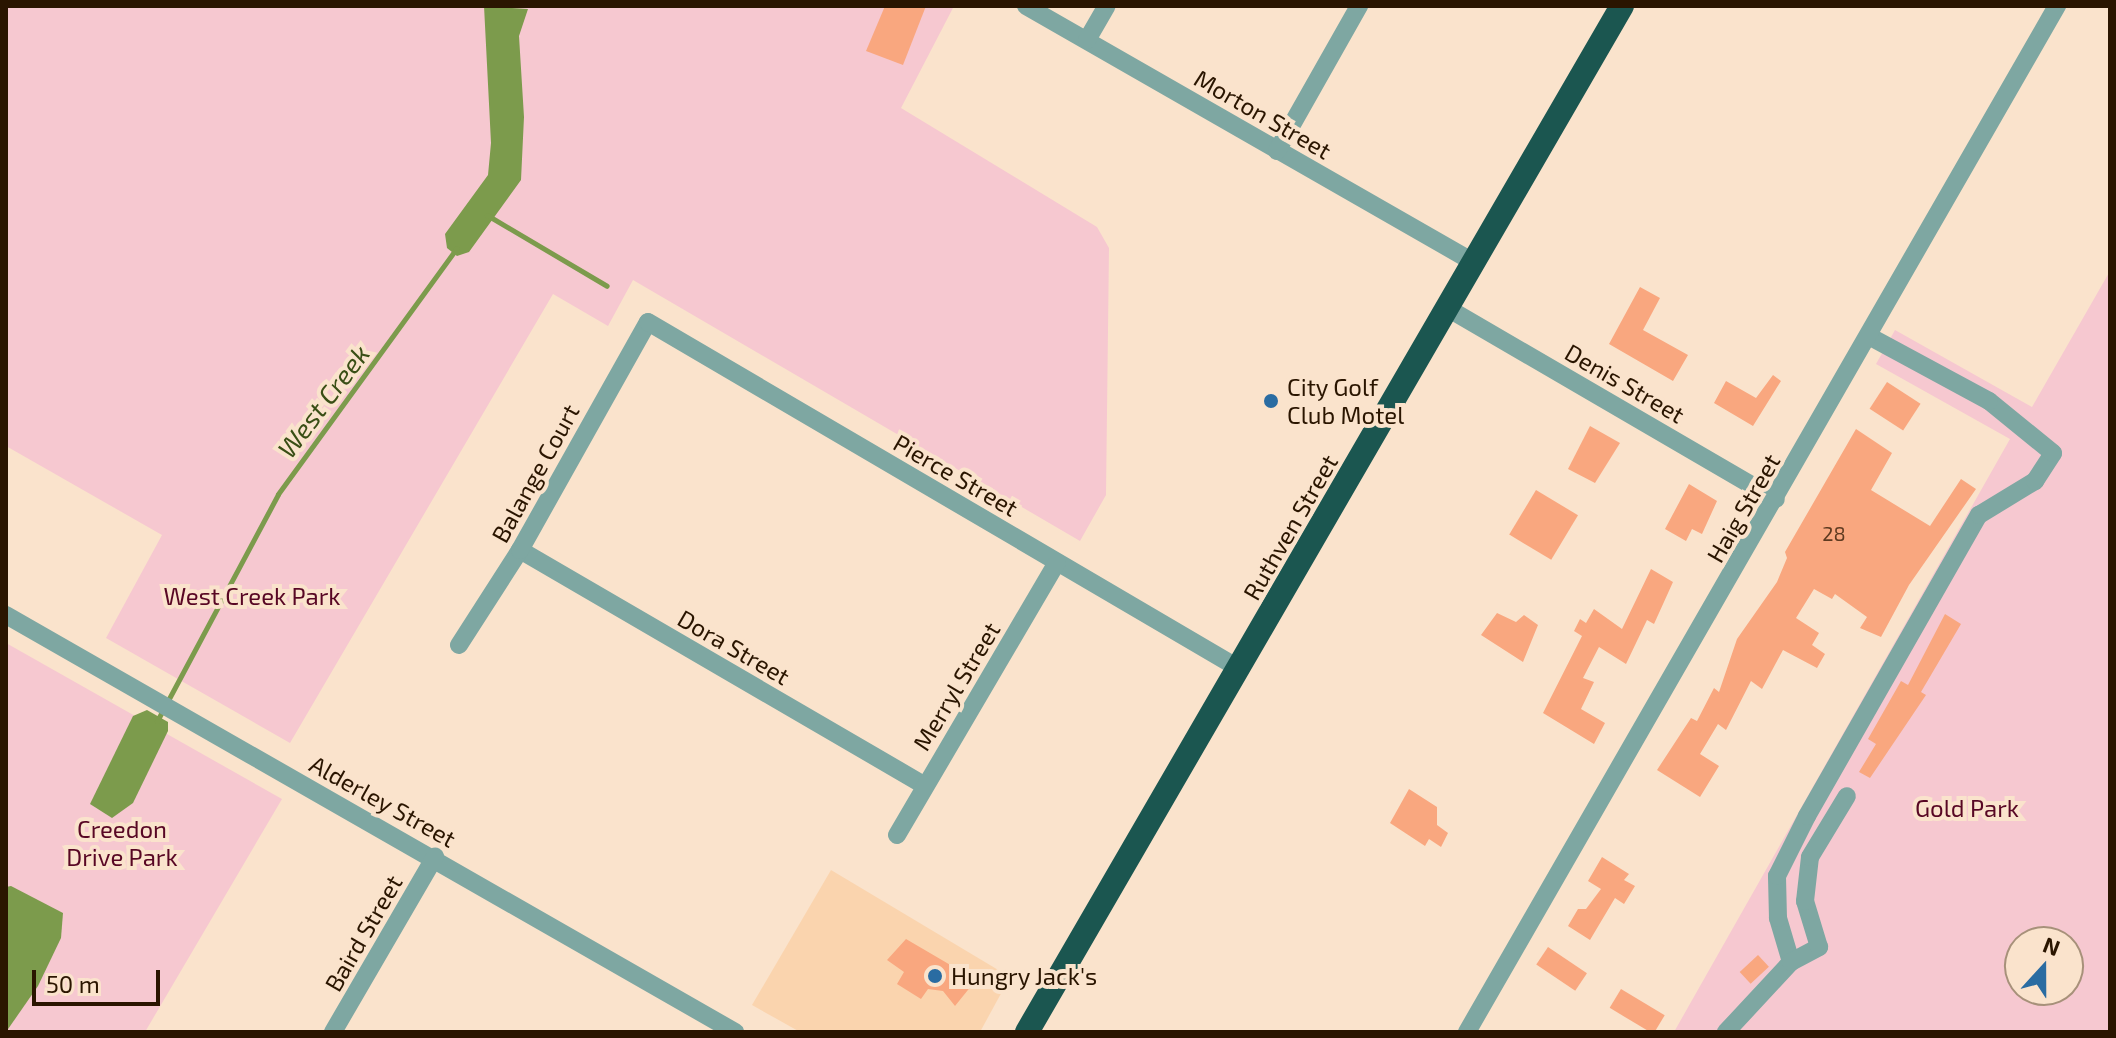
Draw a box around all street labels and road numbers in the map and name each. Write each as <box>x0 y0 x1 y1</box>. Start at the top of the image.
street label: Morton Street <box>1190 63 1336 165</box>
street label: Denis Street <box>1560 337 1690 429</box>
street label: Balange Court <box>485 399 585 547</box>
street label: Pierce Street <box>889 428 1023 522</box>
street label: Ruthven Street <box>1237 449 1343 605</box>
street label: Haig Street <box>1700 449 1786 567</box>
street label: Dora Street <box>673 603 795 691</box>
street label: Merryl Street <box>906 616 1006 756</box>
street label: Alderley Street <box>305 749 461 853</box>
street label: Baird Street <box>318 870 408 996</box>

